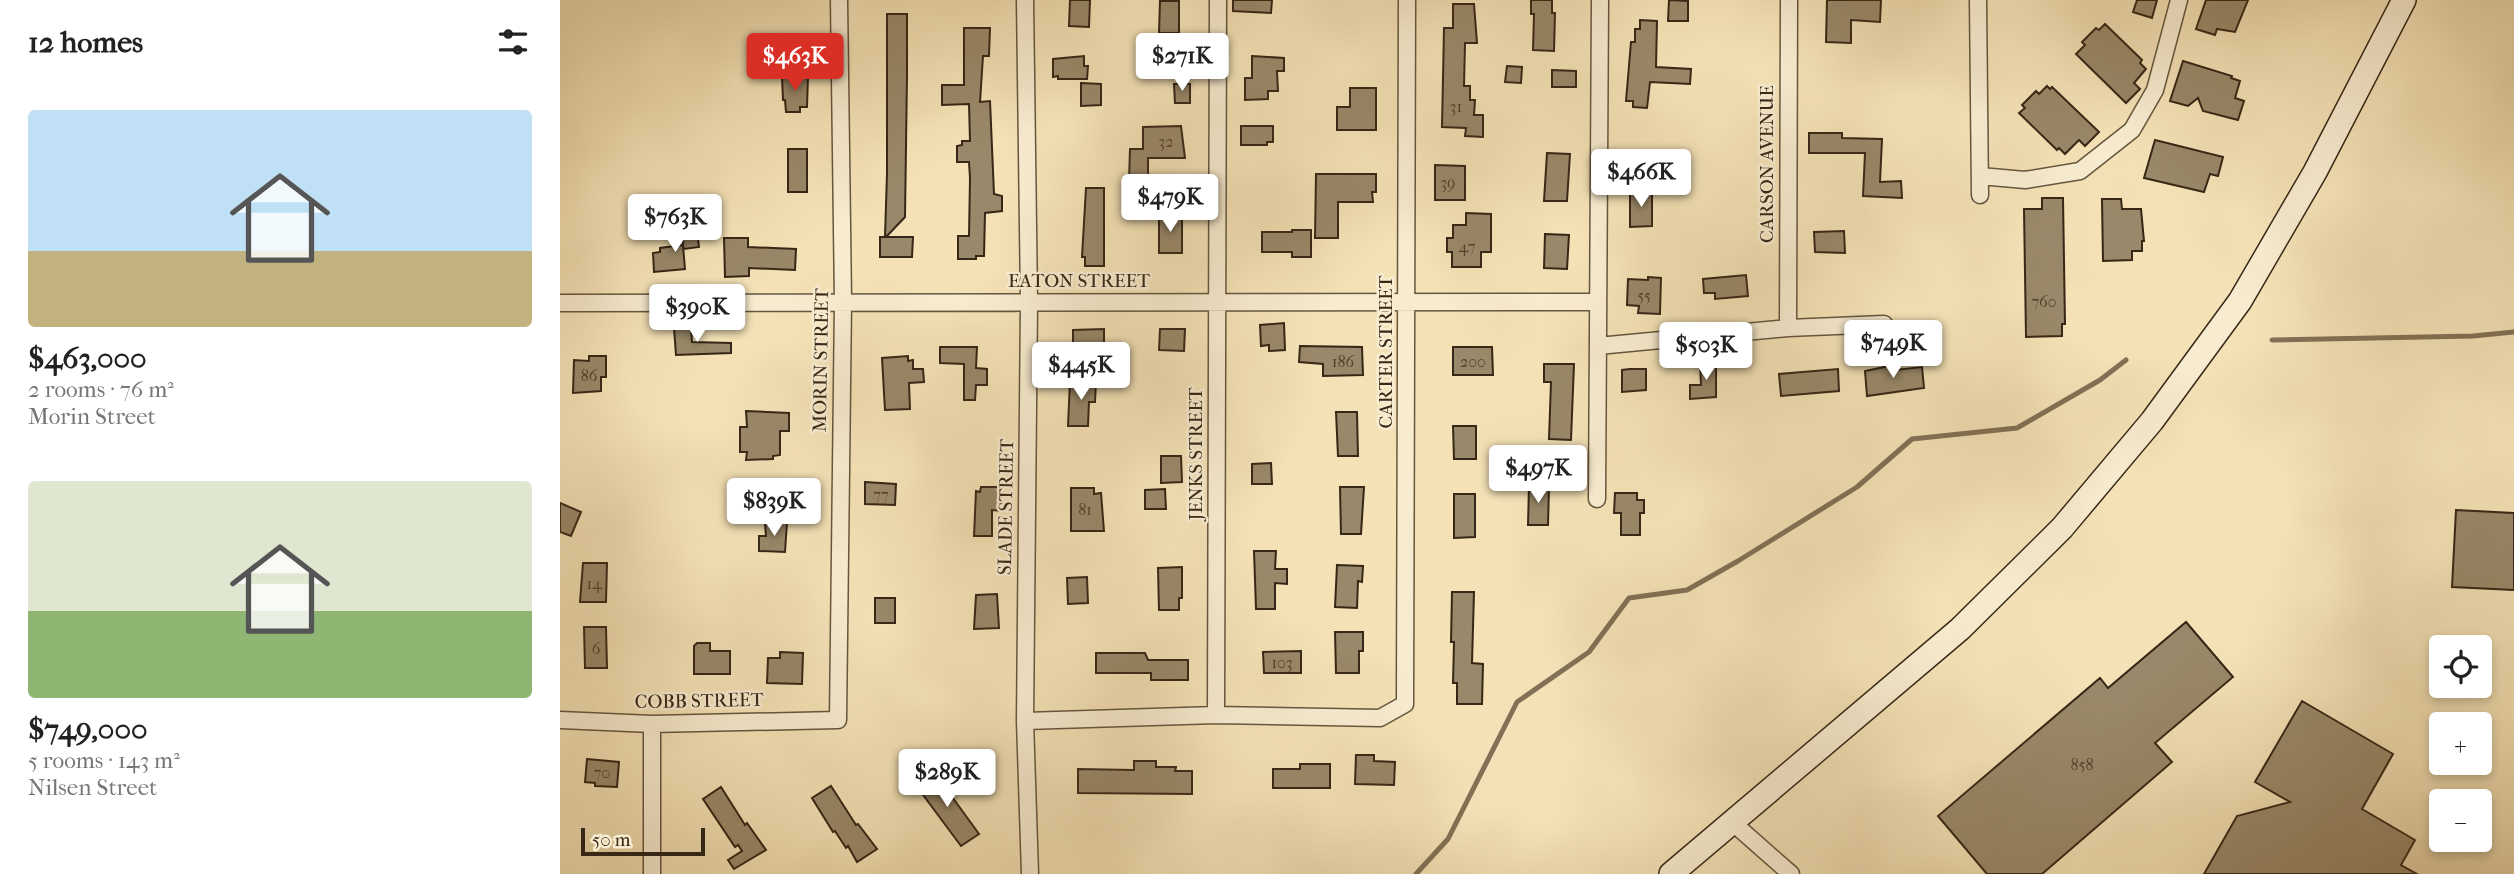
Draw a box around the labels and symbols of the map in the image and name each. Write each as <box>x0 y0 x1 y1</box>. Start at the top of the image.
pin: $463K <box>746 34 844 93</box>
pin: $271K <box>1133 34 1231 93</box>
street label: CARSON AVENUE <box>1756 85 1778 243</box>
house number: 31 <box>1450 97 1462 116</box>
house number: 32 <box>1159 132 1173 151</box>
pin: $466K <box>1592 150 1690 209</box>
house number: 39 <box>1441 173 1455 192</box>
pin: $479K <box>1121 174 1219 234</box>
pin: $763K <box>626 194 724 254</box>
house number: 47 <box>1459 237 1476 256</box>
street label: EATON STREET <box>1008 270 1150 292</box>
street label: CARTER STREET <box>1375 275 1397 428</box>
pin: $390K <box>648 284 746 344</box>
house number: 55 <box>1637 286 1651 305</box>
street label: MORIN STREET <box>809 288 833 432</box>
house number: 760 <box>2031 292 2057 311</box>
pin: $749K <box>1844 320 1942 380</box>
pin: $503K <box>1657 322 1755 382</box>
pin: $445K <box>1032 342 1130 402</box>
house number: 186 <box>1332 352 1355 371</box>
house number: 200 <box>1460 352 1486 371</box>
house number: 86 <box>581 366 598 385</box>
street label: JENKS STREET <box>1185 387 1207 523</box>
street label: SLADE STREET <box>994 439 1018 575</box>
pin: $497K <box>1489 446 1587 505</box>
pin: $839K <box>725 478 823 538</box>
house number: 77 <box>873 485 889 504</box>
house number: 81 <box>1078 500 1092 519</box>
house number: 14 <box>586 574 602 593</box>
house number: 6 <box>592 639 601 658</box>
house number: 103 <box>1271 653 1293 672</box>
street label: COBB STREET <box>634 689 764 713</box>
pin: $289K <box>898 750 996 809</box>
house number: 858 <box>2071 755 2094 774</box>
house number: 70 <box>594 763 610 782</box>
scale bar <box>581 825 705 857</box>

